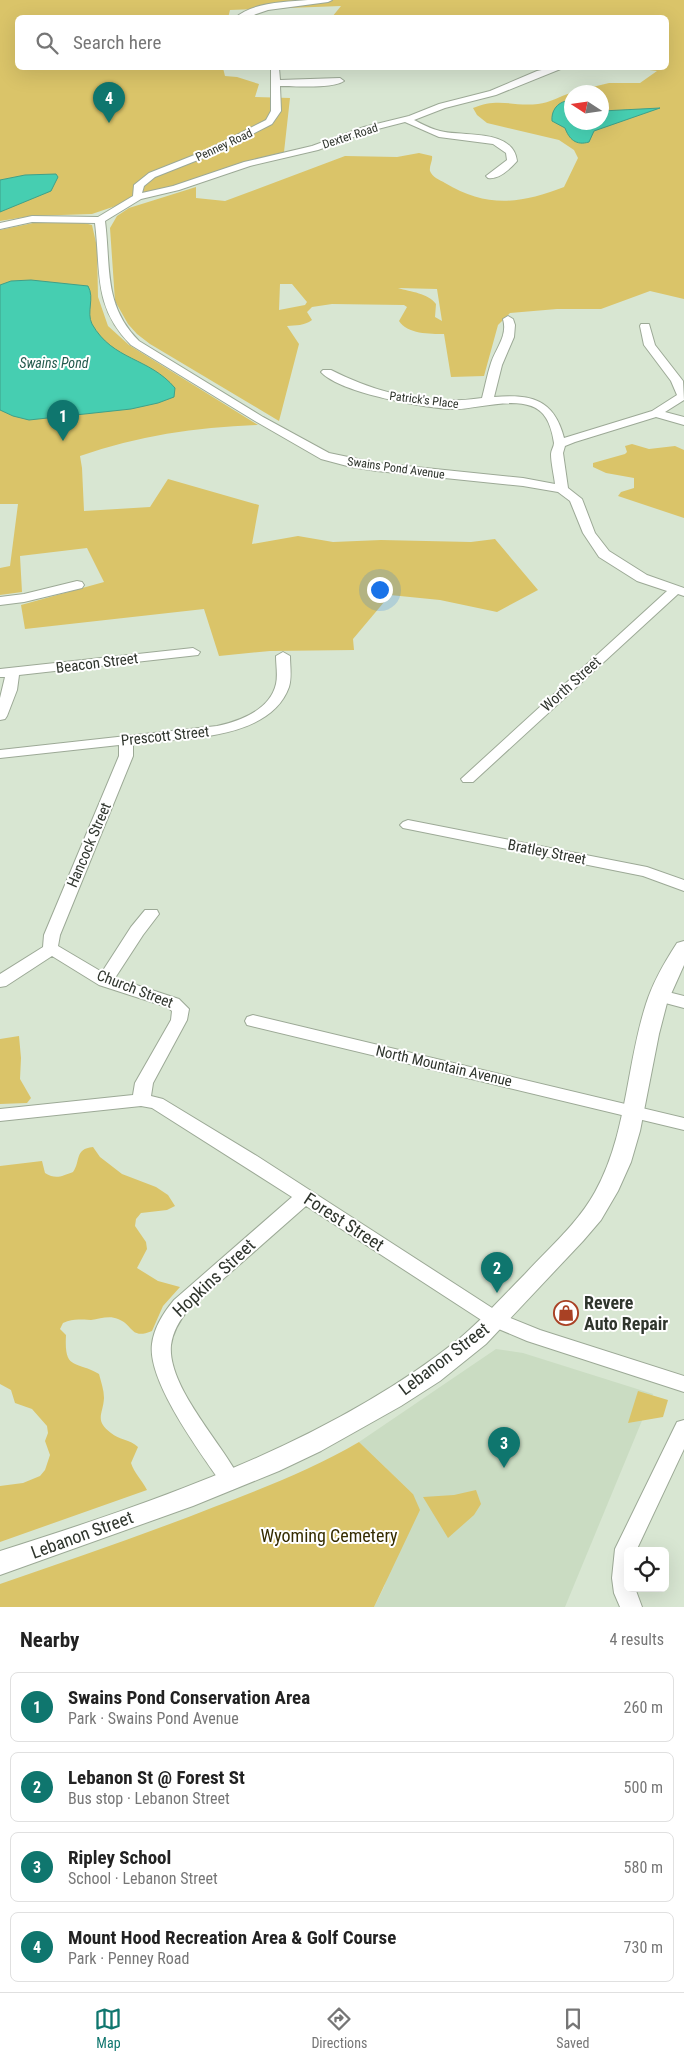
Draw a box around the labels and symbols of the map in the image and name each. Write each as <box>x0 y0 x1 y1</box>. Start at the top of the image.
pin: 4 <box>93 82 125 123</box>
north arrow <box>564 85 609 130</box>
street label: Dexter Road <box>321 120 380 152</box>
street label: Penney Road <box>193 126 255 164</box>
water label: Swains Pond <box>19 355 89 371</box>
street label: Patrick's Place <box>389 389 460 411</box>
pin: 1 <box>47 400 79 441</box>
street label: Swains Pond Avenue <box>346 454 446 482</box>
your location <box>367 577 393 603</box>
street label: Beacon Street <box>55 649 139 677</box>
street label: Worth Street <box>537 653 605 715</box>
street label: Prescott Street <box>120 722 210 750</box>
street label: Hancock Street <box>63 800 115 890</box>
street label: Bratley Street <box>506 836 588 868</box>
street label: Church Street <box>94 966 176 1012</box>
street label: North Mountain Avenue <box>374 1042 514 1090</box>
street label: Forest Street <box>300 1188 388 1255</box>
street label: Hopkins Street <box>168 1234 259 1321</box>
pin: 2 <box>481 1252 513 1293</box>
place label: Revere Auto Repair <box>584 1292 668 1334</box>
shop icon: Revere Auto Repair <box>553 1300 579 1326</box>
street label: Lebanon Street <box>395 1318 493 1399</box>
pin: 3 <box>488 1427 520 1468</box>
street label: Lebanon Street <box>28 1506 136 1563</box>
park label: Wyoming Cemetery <box>260 1525 398 1546</box>

